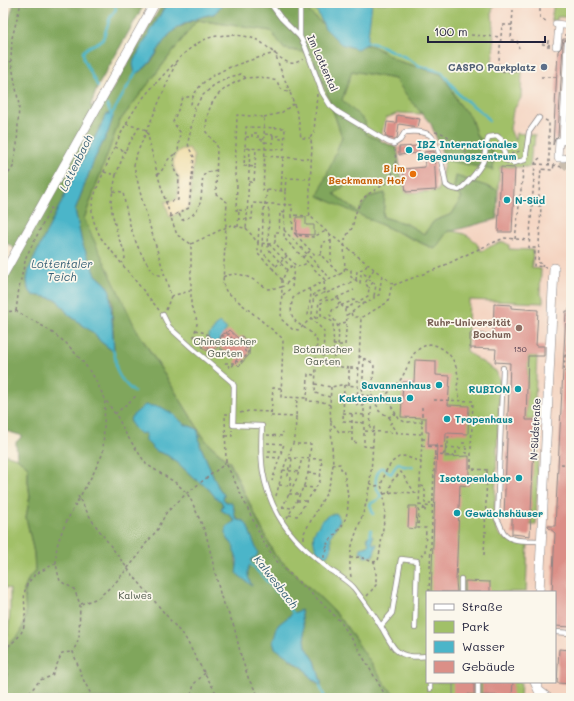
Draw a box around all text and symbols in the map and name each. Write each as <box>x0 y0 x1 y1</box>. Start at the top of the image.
scale bar <box>428 18 545 44</box>
text: 100 m <box>434 23 468 39</box>
street label: Im Lottental <box>304 33 342 93</box>
place label: CASPO Parkplatz <box>448 60 536 74</box>
marker: CASPO Parkplatz <box>539 62 549 72</box>
water label: Lottenbach <box>55 132 96 194</box>
place label: IBZ Internationales Begegnungszentrum <box>417 137 517 163</box>
marker: IBZ Internationales Begegnungszentrum <box>404 145 414 155</box>
place label: B im Beckmanns Hof <box>328 161 406 187</box>
marker: B im Beckmanns Hof <box>408 169 418 179</box>
place label: N-Süd <box>515 193 546 207</box>
marker: N-Süd <box>502 195 512 205</box>
water label: Lottentaler Teich <box>31 256 93 284</box>
place label: Ruhr-Universität Bochum <box>427 315 512 341</box>
marker: Ruhr-Universität Bochum <box>514 323 524 333</box>
park label: Chinesischer Garten <box>193 334 257 360</box>
park label: Botanischer Garten <box>294 342 352 368</box>
house number: 150 <box>513 344 527 354</box>
place label: Savannenhaus <box>361 378 431 392</box>
marker: Savannenhaus <box>434 380 444 390</box>
place label: RUBION <box>468 382 510 396</box>
marker: RUBION <box>513 384 523 394</box>
place label: Kakteenhaus <box>339 391 402 405</box>
marker: Kakteenhaus <box>405 393 415 403</box>
street label: N-Südstraße <box>526 398 544 460</box>
place label: Tropenhaus <box>455 412 513 426</box>
marker: Tropenhaus <box>442 414 452 424</box>
place label: Isotopenlabor <box>440 471 511 485</box>
marker: Isotopenlabor <box>514 473 524 483</box>
place label: Gewächshäuser <box>465 506 543 520</box>
marker: Gewächshäuser <box>452 508 462 518</box>
water label: Kalwesbach <box>251 552 302 611</box>
park label: Kalwes <box>118 588 152 602</box>
legend <box>426 591 556 683</box>
text: Straße <box>462 598 503 614</box>
text: Park <box>462 618 489 634</box>
text: Wasser <box>462 638 505 654</box>
text: Gebäude <box>462 658 515 674</box>

